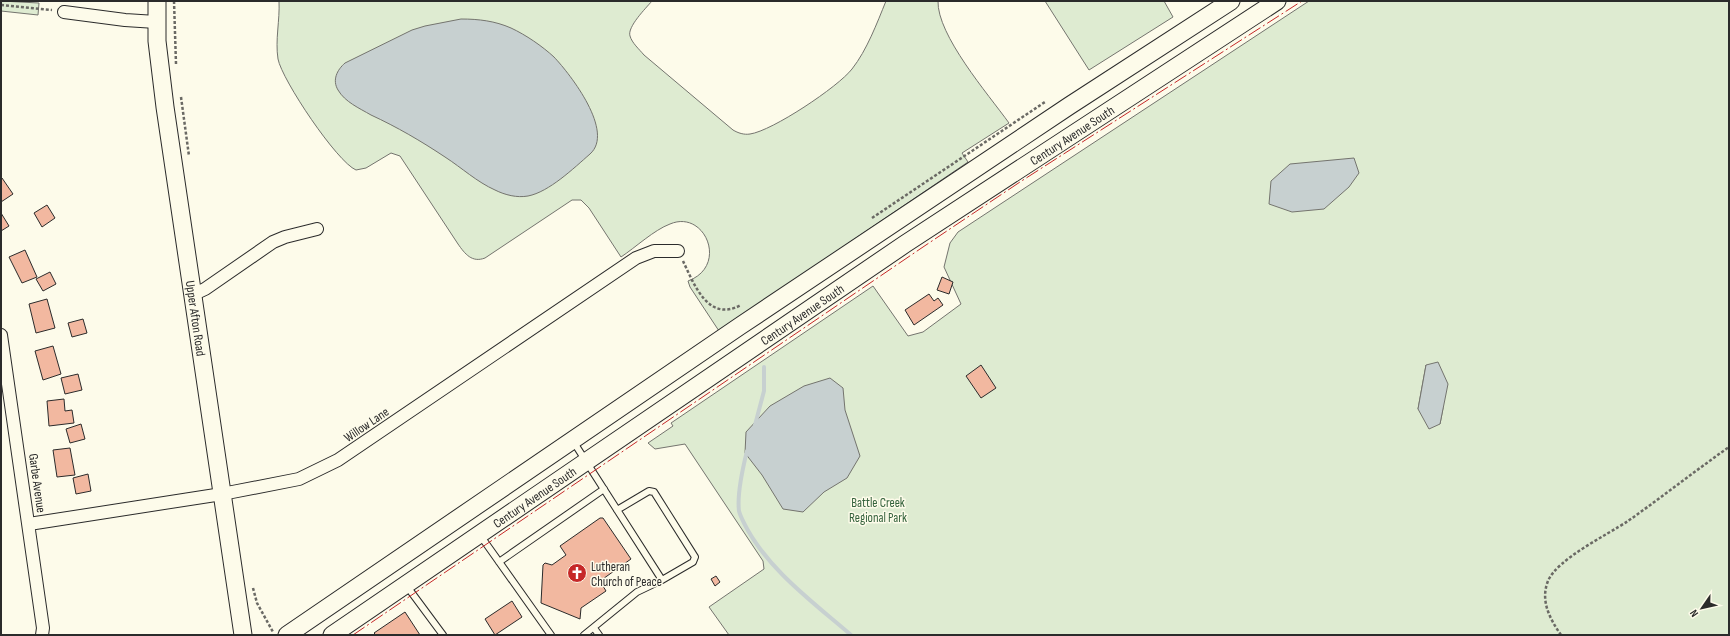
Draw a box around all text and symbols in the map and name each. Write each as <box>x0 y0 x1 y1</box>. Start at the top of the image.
street label: Century Avenue South <box>1027 103 1118 169</box>
street label: Upper Afton Road <box>182 279 209 357</box>
street label: Century Avenue South <box>758 281 847 349</box>
street label: Willow Lane <box>341 404 392 446</box>
street label: Garbe Avenue <box>25 452 49 514</box>
street label: Century Avenue South <box>490 464 580 532</box>
park label: Battle Creek Regional Park <box>849 495 907 526</box>
place label: Lutheran Church of Peace <box>591 559 662 590</box>
church icon: Lutheran Church of Peace <box>566 562 588 584</box>
north arrow <box>1682 588 1722 628</box>
text: N <box>1687 607 1701 619</box>

